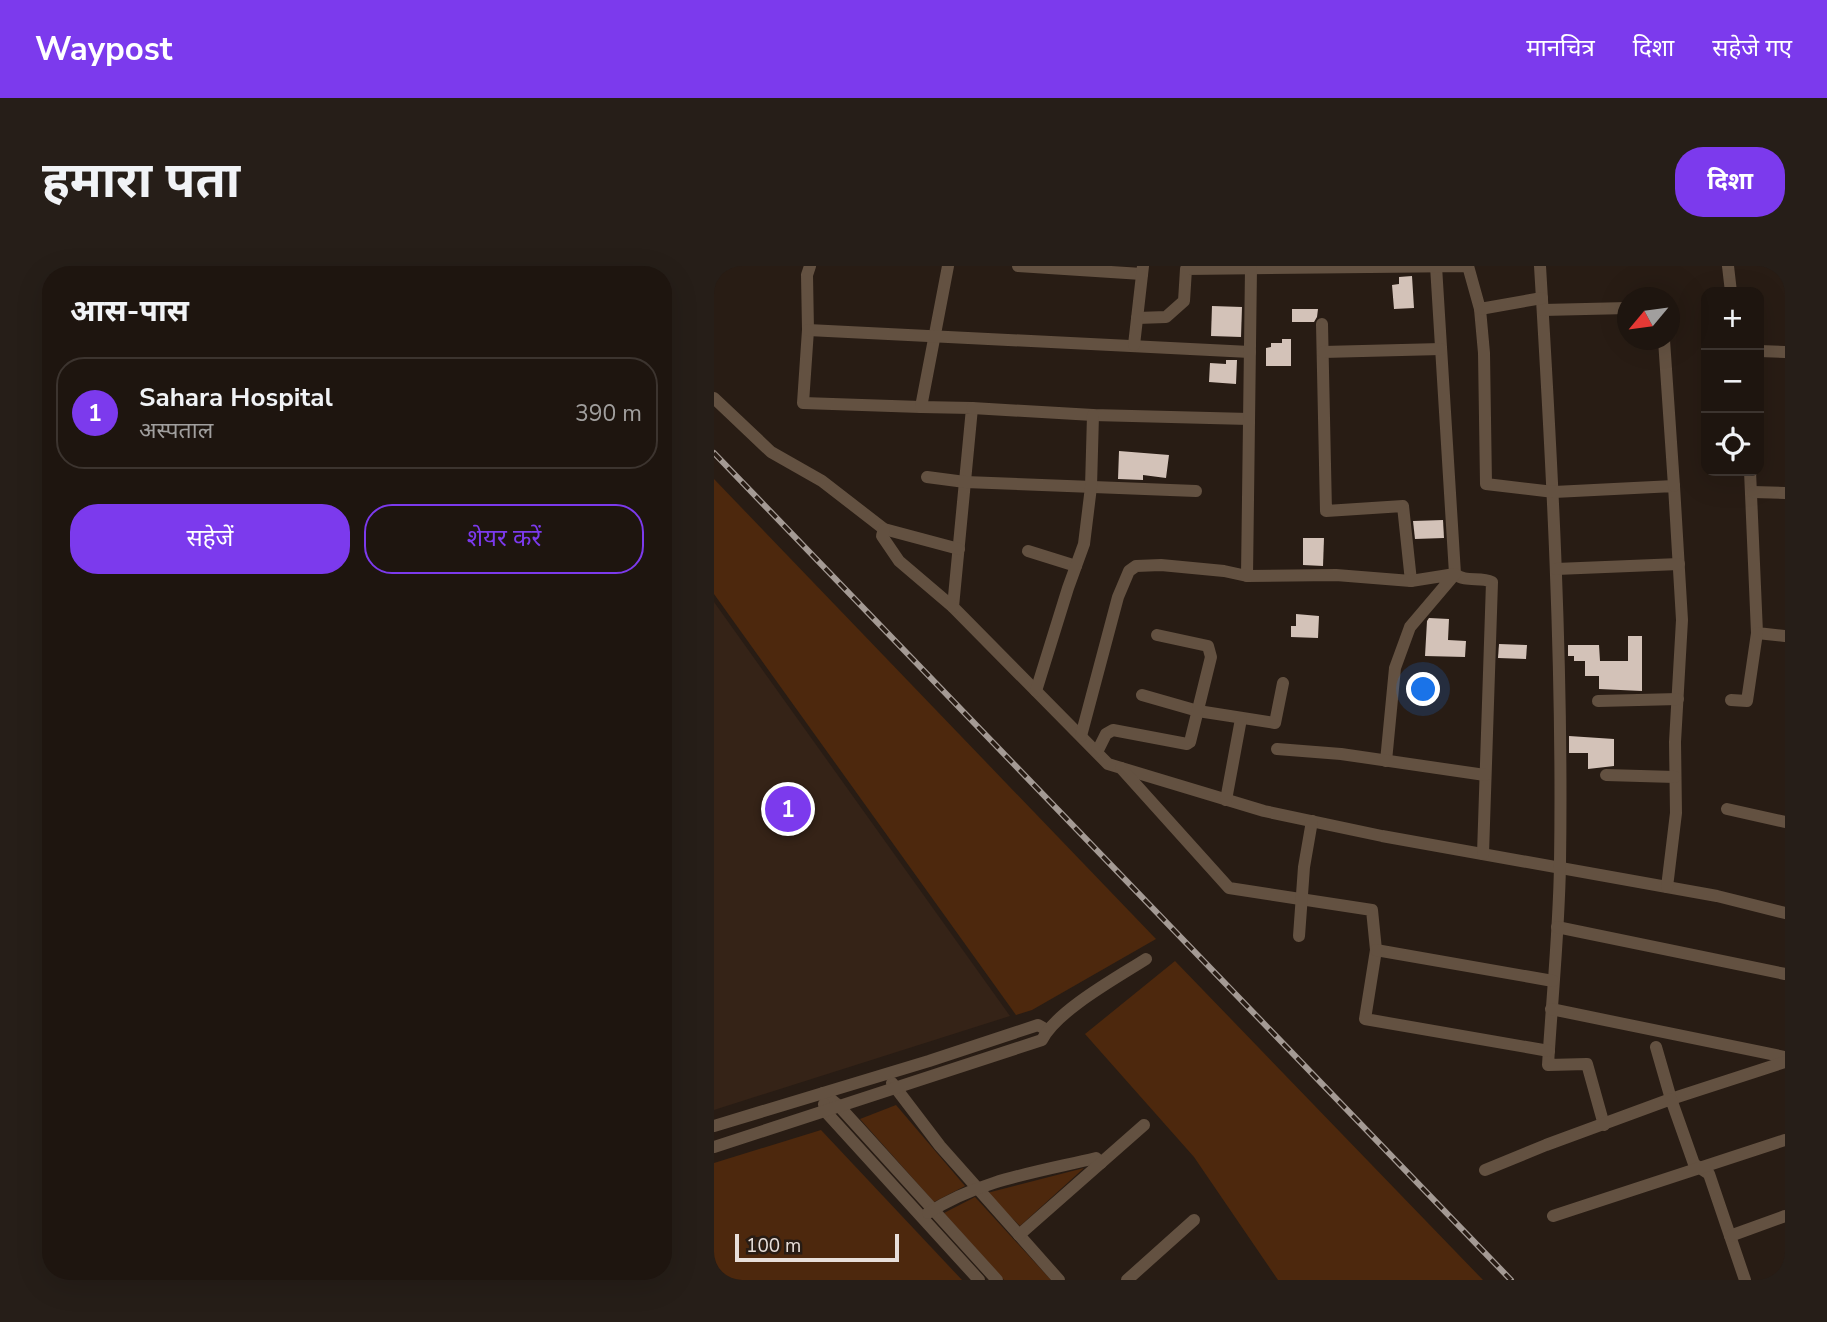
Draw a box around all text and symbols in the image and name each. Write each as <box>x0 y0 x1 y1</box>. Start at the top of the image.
text: Waypost <box>35 27 172 72</box>
text: मानचित्र <box>1526 32 1595 64</box>
text: दिशा <box>1633 32 1674 64</box>
text: सहेजे गए <box>1712 32 1792 64</box>
text: हमारा पता <box>42 147 240 214</box>
button: दिशा <box>1675 147 1785 217</box>
north arrow <box>1617 287 1680 350</box>
map controls <box>1701 287 1764 476</box>
button: + <box>1701 287 1764 350</box>
text: आस-पास <box>70 291 189 332</box>
button: − <box>1701 350 1764 413</box>
text: Sahara Hospital <box>139 380 333 415</box>
text: 1 <box>88 398 102 429</box>
text: 390 m <box>575 398 642 429</box>
button: locate <box>1701 413 1764 476</box>
text: अस्पताल <box>139 415 213 446</box>
button: सहेजें <box>70 504 350 574</box>
button: शेयर करें <box>364 504 644 574</box>
your location <box>1406 672 1440 706</box>
pin: 1 <box>765 783 811 835</box>
scale bar <box>735 1231 900 1263</box>
text: 100 m <box>746 1233 801 1259</box>

